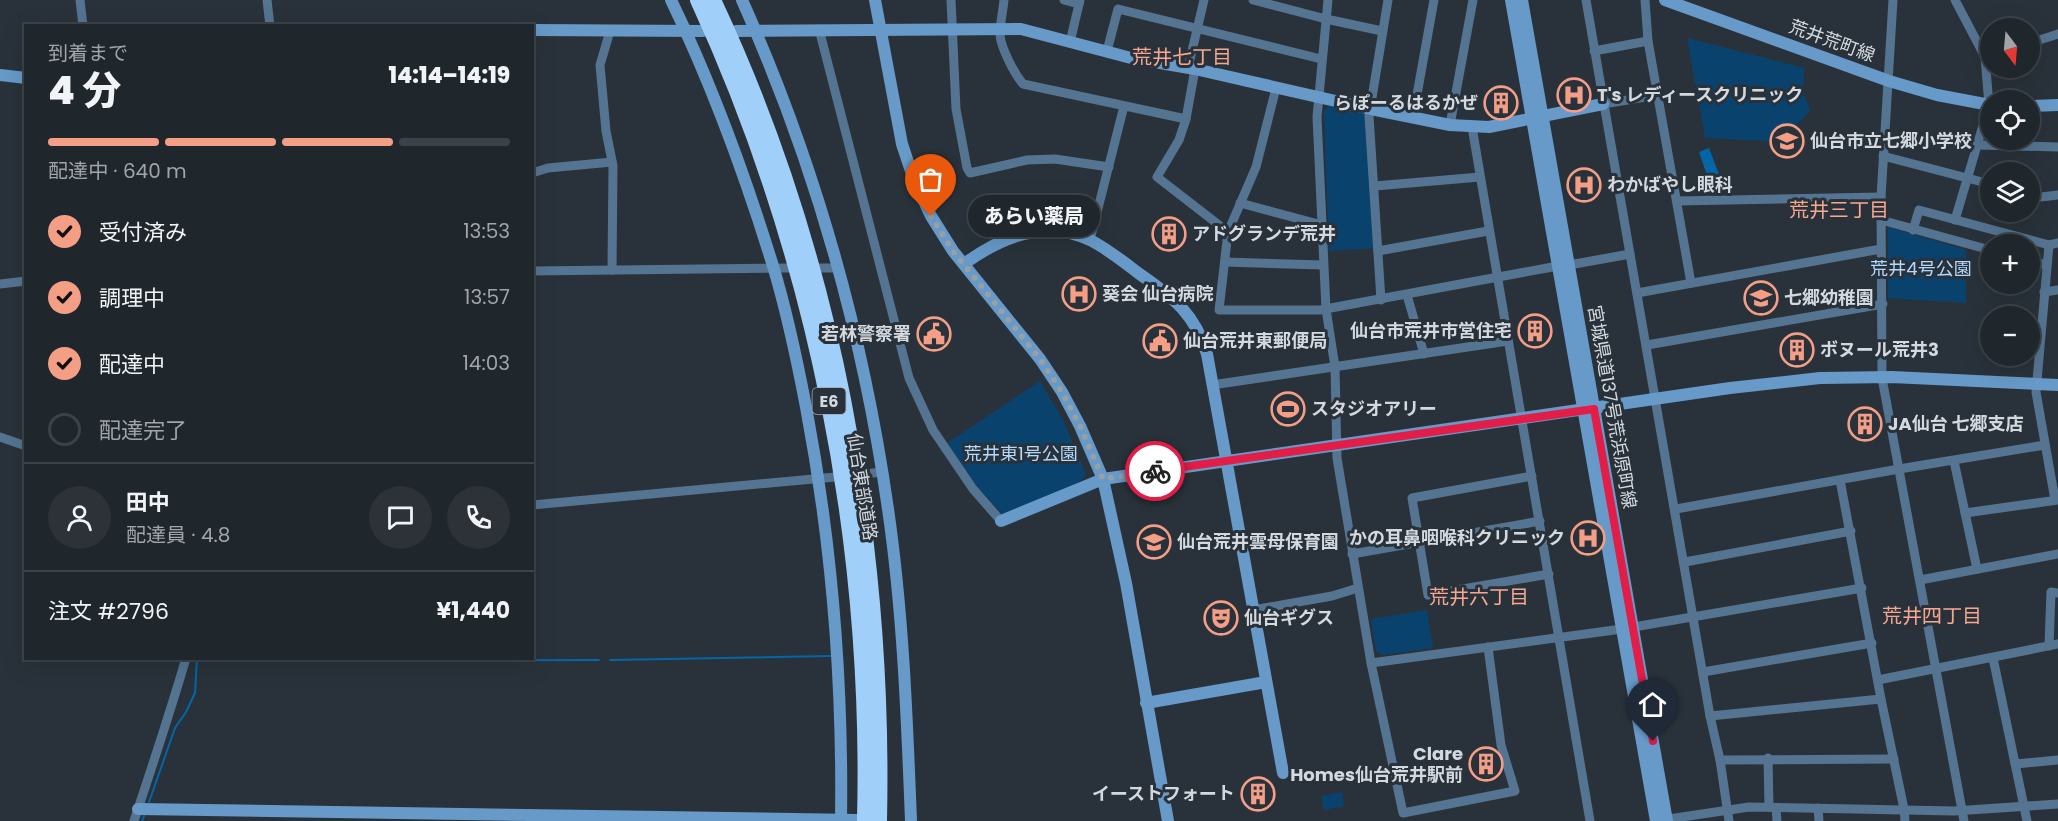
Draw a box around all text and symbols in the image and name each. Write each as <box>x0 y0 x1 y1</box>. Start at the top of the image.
street label: 荒井荒町線 <box>1786 13 1879 68</box>
north arrow <box>1980 18 2040 78</box>
map controls <box>1980 18 2040 366</box>
text: 到着まで <box>48 39 128 67</box>
district label: 荒井七丁目 <box>1132 43 1232 71</box>
text: 14:14–14:19 <box>389 60 510 91</box>
text: 4 分 <box>48 63 121 118</box>
hospital icon: T's レディースクリニック <box>1556 77 1592 113</box>
place label: T's レディースクリニック <box>1597 82 1803 107</box>
building icon: らぽーるはるかぜ <box>1483 85 1519 121</box>
place label: らぽーるはるかぜ <box>1334 90 1478 115</box>
button: locate <box>1980 90 2040 150</box>
school or university icon: 仙台市立七郷小学校 <box>1769 123 1805 159</box>
place label: 仙台市立七郷小学校 <box>1810 128 1972 153</box>
pin <box>905 154 956 216</box>
text: 配達中 · 640 m <box>48 157 187 185</box>
button: layers <box>1980 162 2040 222</box>
icon: bag <box>914 163 947 196</box>
hospital icon: わかばやし眼科 <box>1566 167 1602 203</box>
place label: わかばやし眼科 <box>1607 172 1733 197</box>
callout: あらい薬局 <box>967 195 1099 237</box>
district label: 荒井三丁目 <box>1789 196 1889 224</box>
text: あらい薬局 <box>984 202 1084 230</box>
icon: check <box>48 215 81 248</box>
building icon: アドグランデ荒井 <box>1151 216 1187 252</box>
text: 受付済み <box>99 217 187 248</box>
text: 13:53 <box>463 217 510 245</box>
place label: アドグランデ荒井 <box>1192 221 1336 246</box>
button: + <box>1980 234 2040 294</box>
park label: 荒井4号公園 <box>1870 256 1972 281</box>
hospital icon: 葵会 仙台病院 <box>1061 276 1097 312</box>
school or university icon: 七郷幼稚園 <box>1743 280 1779 316</box>
icon: check <box>48 281 81 314</box>
place label: 葵会 仙台病院 <box>1102 281 1214 306</box>
text: 調理中 <box>99 283 165 314</box>
text: 13:57 <box>464 283 510 311</box>
place label: 七郷幼稚園 <box>1784 285 1874 310</box>
street label: 宮城県道137号荒浜原町線 <box>1582 303 1643 511</box>
button: − <box>1980 306 2040 366</box>
building icon: 仙台市荒井市営住宅 <box>1517 313 1553 349</box>
public building icon: 若林警察署 <box>916 316 952 352</box>
place label: 仙台市荒井市営住宅 <box>1350 318 1512 343</box>
place label: 若林警察署 <box>821 321 911 346</box>
public building icon: 仙台荒井東郵便局 <box>1142 323 1178 359</box>
place label: 仙台荒井東郵便局 <box>1183 328 1327 353</box>
building icon: ボヌール荒井3 <box>1779 332 1815 368</box>
place label: ボヌール荒井3 <box>1820 337 1939 362</box>
icon: check <box>48 347 81 380</box>
text: 配達中 <box>99 349 165 380</box>
text: 14:03 <box>462 349 510 377</box>
road number: E6 <box>812 388 846 414</box>
sports icon: スタジオアリー <box>1270 391 1306 427</box>
place label: スタジオアリー <box>1311 396 1437 421</box>
building icon: JA仙台 七郷支店 <box>1847 406 1883 442</box>
place label: JA仙台 七郷支店 <box>1888 411 2024 436</box>
text: 配達完了 <box>99 415 187 446</box>
street label: 仙台東部道路 <box>842 432 883 542</box>
park label: 荒井東1号公園 <box>964 441 1078 466</box>
courier <box>1125 441 1185 501</box>
icon: bike <box>1139 455 1172 488</box>
button: person <box>48 486 111 549</box>
button: chat <box>369 486 432 549</box>
button: phone <box>447 486 510 549</box>
text: 田中 <box>126 487 170 518</box>
hospital icon: かの耳鼻咽喉科クリニック <box>1570 520 1606 556</box>
text: 配達員 · 4.8 <box>126 521 230 549</box>
school or university icon: 仙台荒井雲母保育園 <box>1136 524 1172 560</box>
place label: かの耳鼻咽喉科クリニック <box>1349 525 1565 550</box>
place label: 仙台荒井雲母保育園 <box>1177 529 1339 554</box>
district label: 荒井六丁目 <box>1429 583 1529 611</box>
text: ¥1,440 <box>437 595 510 626</box>
text: 注文 #2796 <box>48 596 169 627</box>
theatre icon: 仙台ギグス <box>1203 600 1239 636</box>
district label: 荒井四丁目 <box>1882 602 1982 630</box>
place label: 仙台ギグス <box>1244 605 1334 630</box>
pin <box>1627 679 1678 741</box>
icon: home <box>1636 688 1669 721</box>
place label: Clare Homes仙台荒井駅前 <box>1290 741 1463 787</box>
building icon: Clare Homes仙台荒井駅前 <box>1468 746 1504 782</box>
building icon: イーストフォート <box>1240 776 1276 812</box>
place label: イーストフォート <box>1092 781 1235 806</box>

